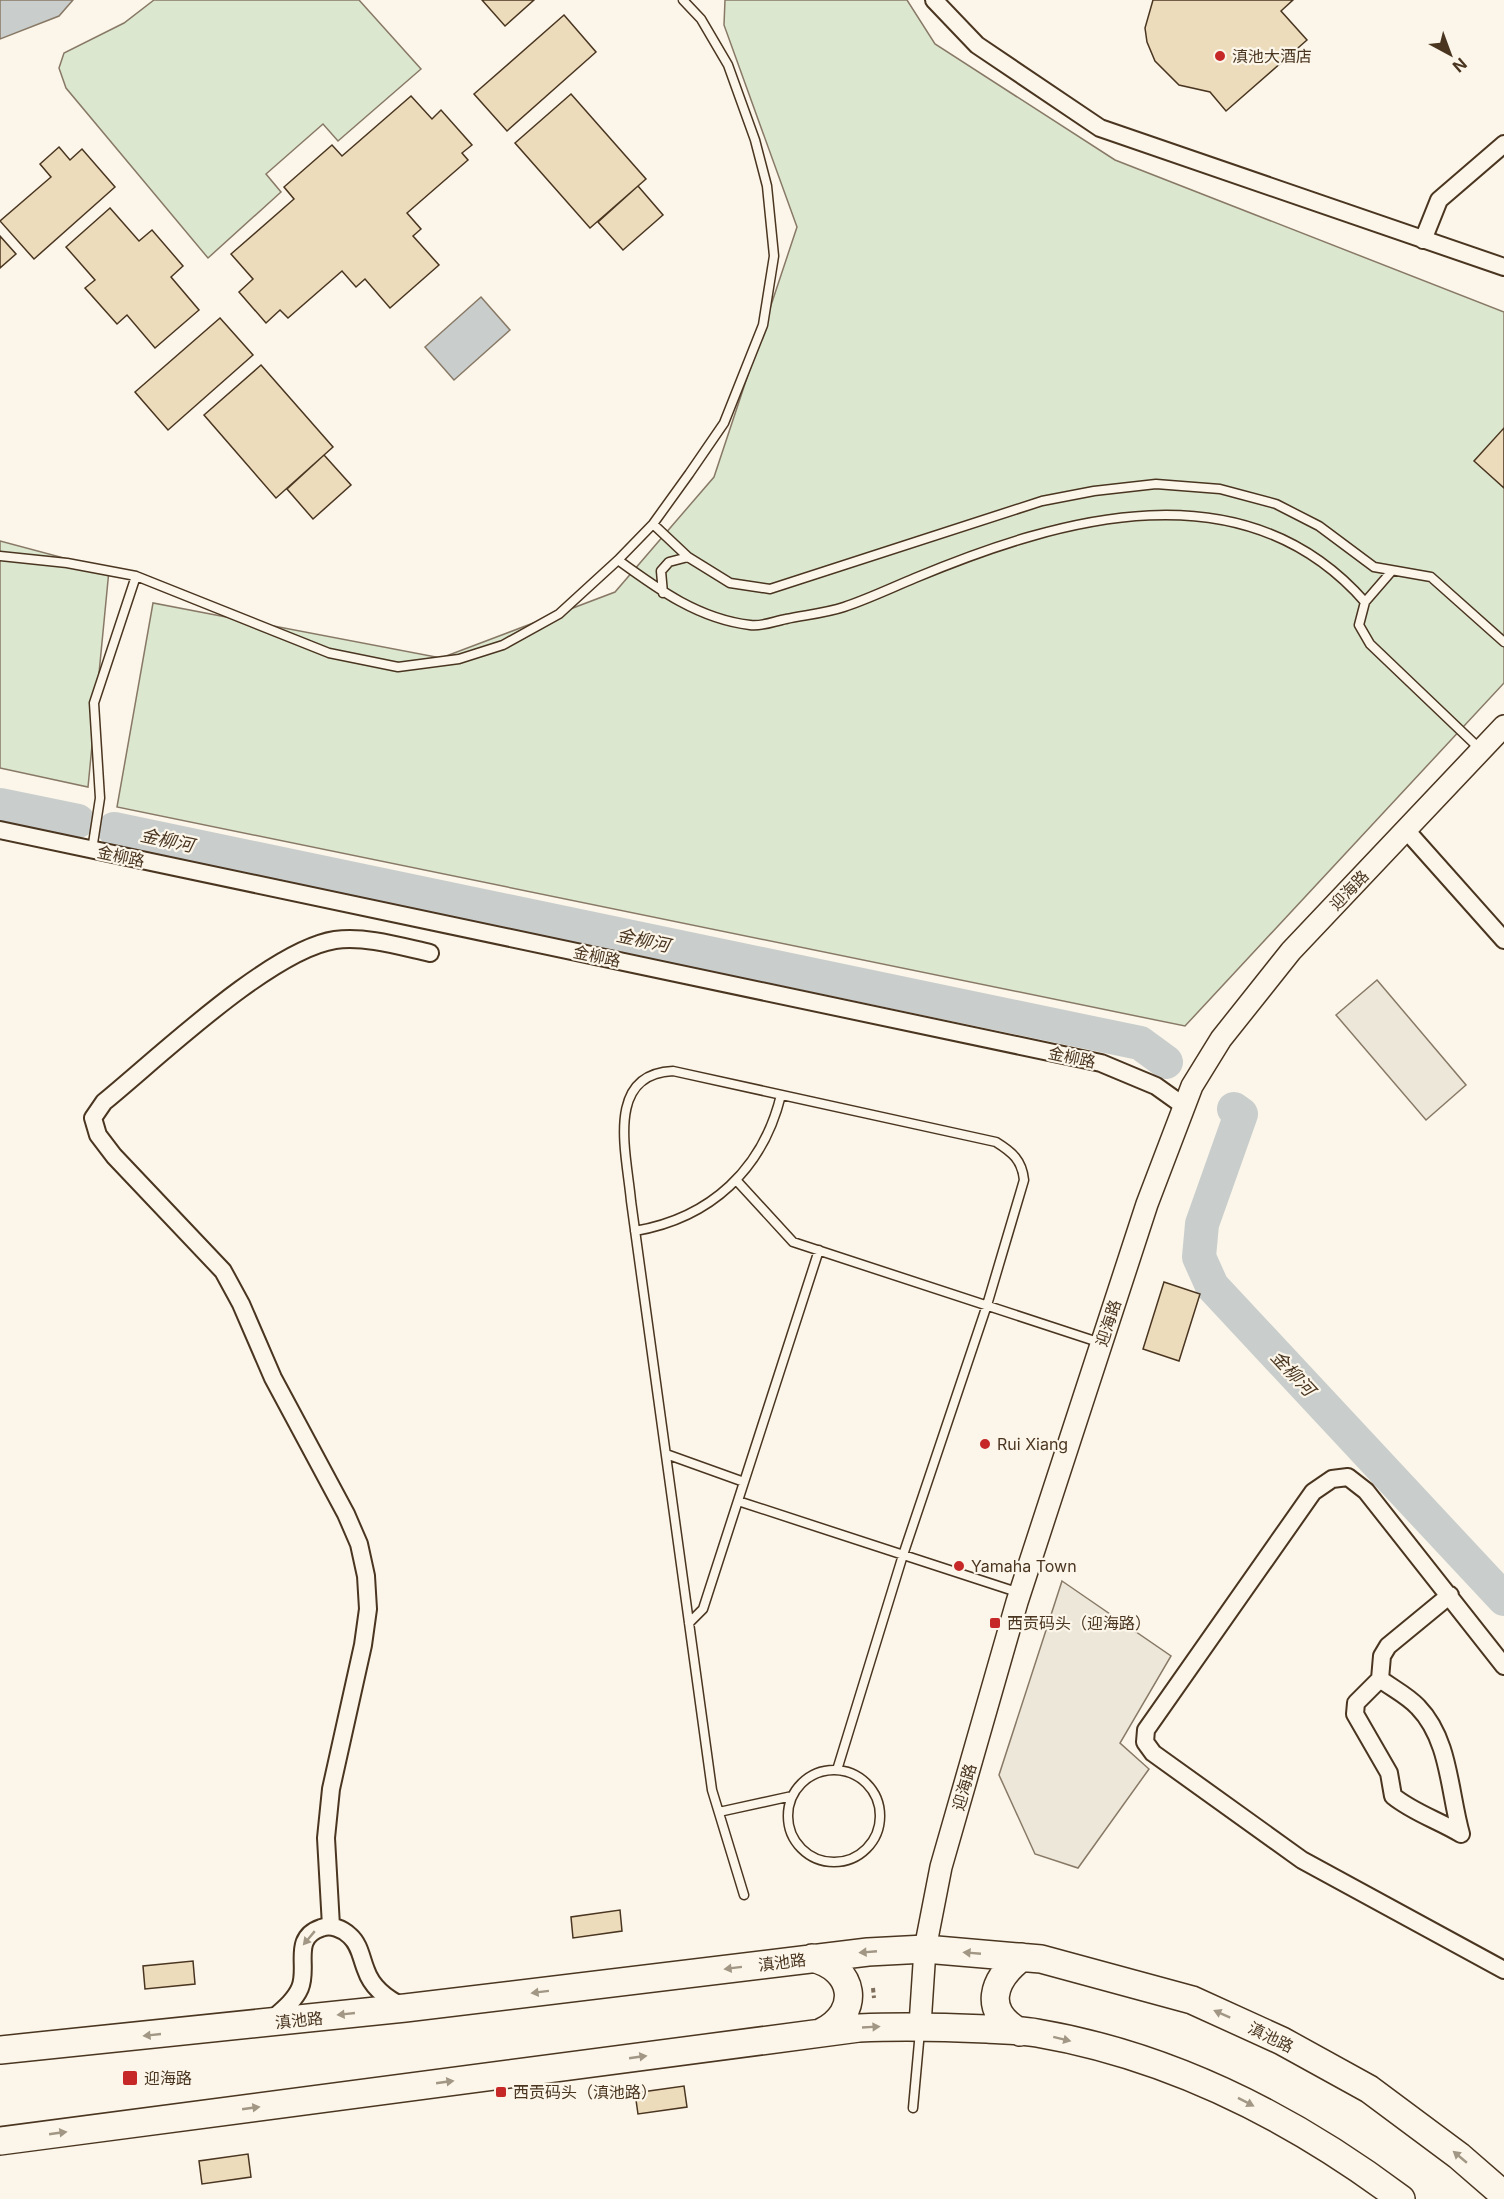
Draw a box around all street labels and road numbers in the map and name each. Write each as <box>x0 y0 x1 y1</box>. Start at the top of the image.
street label: 金柳路 <box>95 841 147 871</box>
street label: 迎海路 <box>1325 866 1373 914</box>
street label: 金柳路 <box>571 941 623 971</box>
street label: 金柳路 <box>1046 1042 1098 1072</box>
street label: 迎海路 <box>1091 1297 1125 1349</box>
street label: 迎海路 <box>948 1761 980 1813</box>
street label: 滇池路 <box>757 1949 807 1975</box>
street label: 滇池路 <box>274 2008 324 2032</box>
street label: 滇池路 <box>1245 2017 1297 2057</box>

